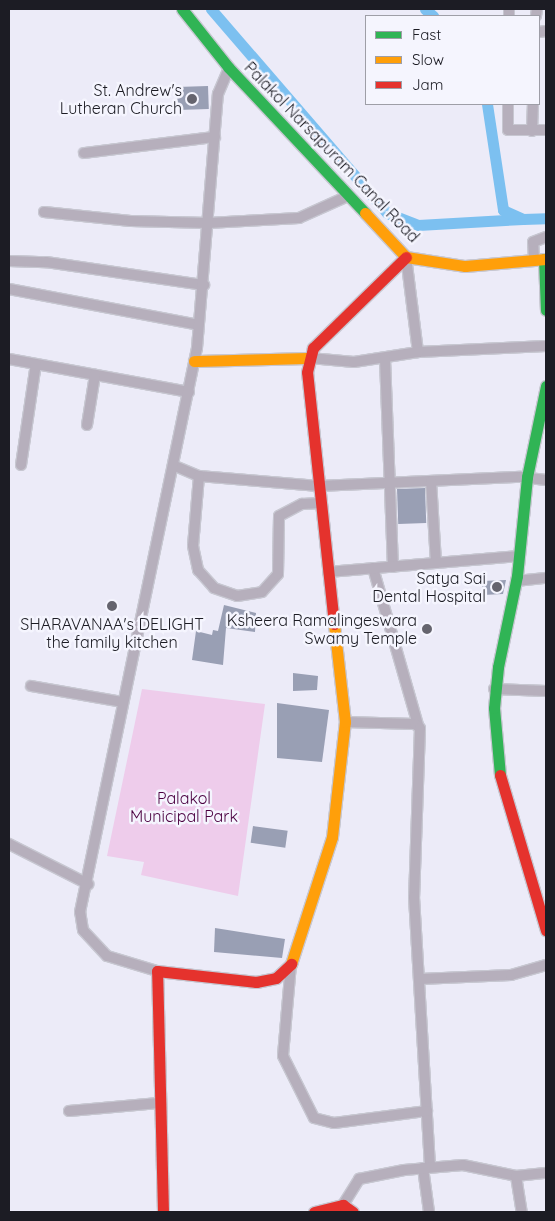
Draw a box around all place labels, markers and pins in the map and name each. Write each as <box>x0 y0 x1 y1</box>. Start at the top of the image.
place label: St. Andrew's Lutheran Church <box>60 80 182 118</box>
marker: St. Andrew's Lutheran Church <box>186 93 198 105</box>
place label: Satya Sai Dental Hospital <box>372 568 486 606</box>
marker: Satya Sai Dental Hospital <box>490 580 504 594</box>
marker: SHARAVANAA's DELIGHT the family kitchen <box>106 600 118 612</box>
place label: Ksheera Ramalingeswara Swamy Temple <box>227 610 417 648</box>
place label: SHARAVANAA's DELIGHT the family kitchen <box>20 614 204 652</box>
marker: Ksheera Ramalingeswara Swamy Temple <box>421 623 433 635</box>

